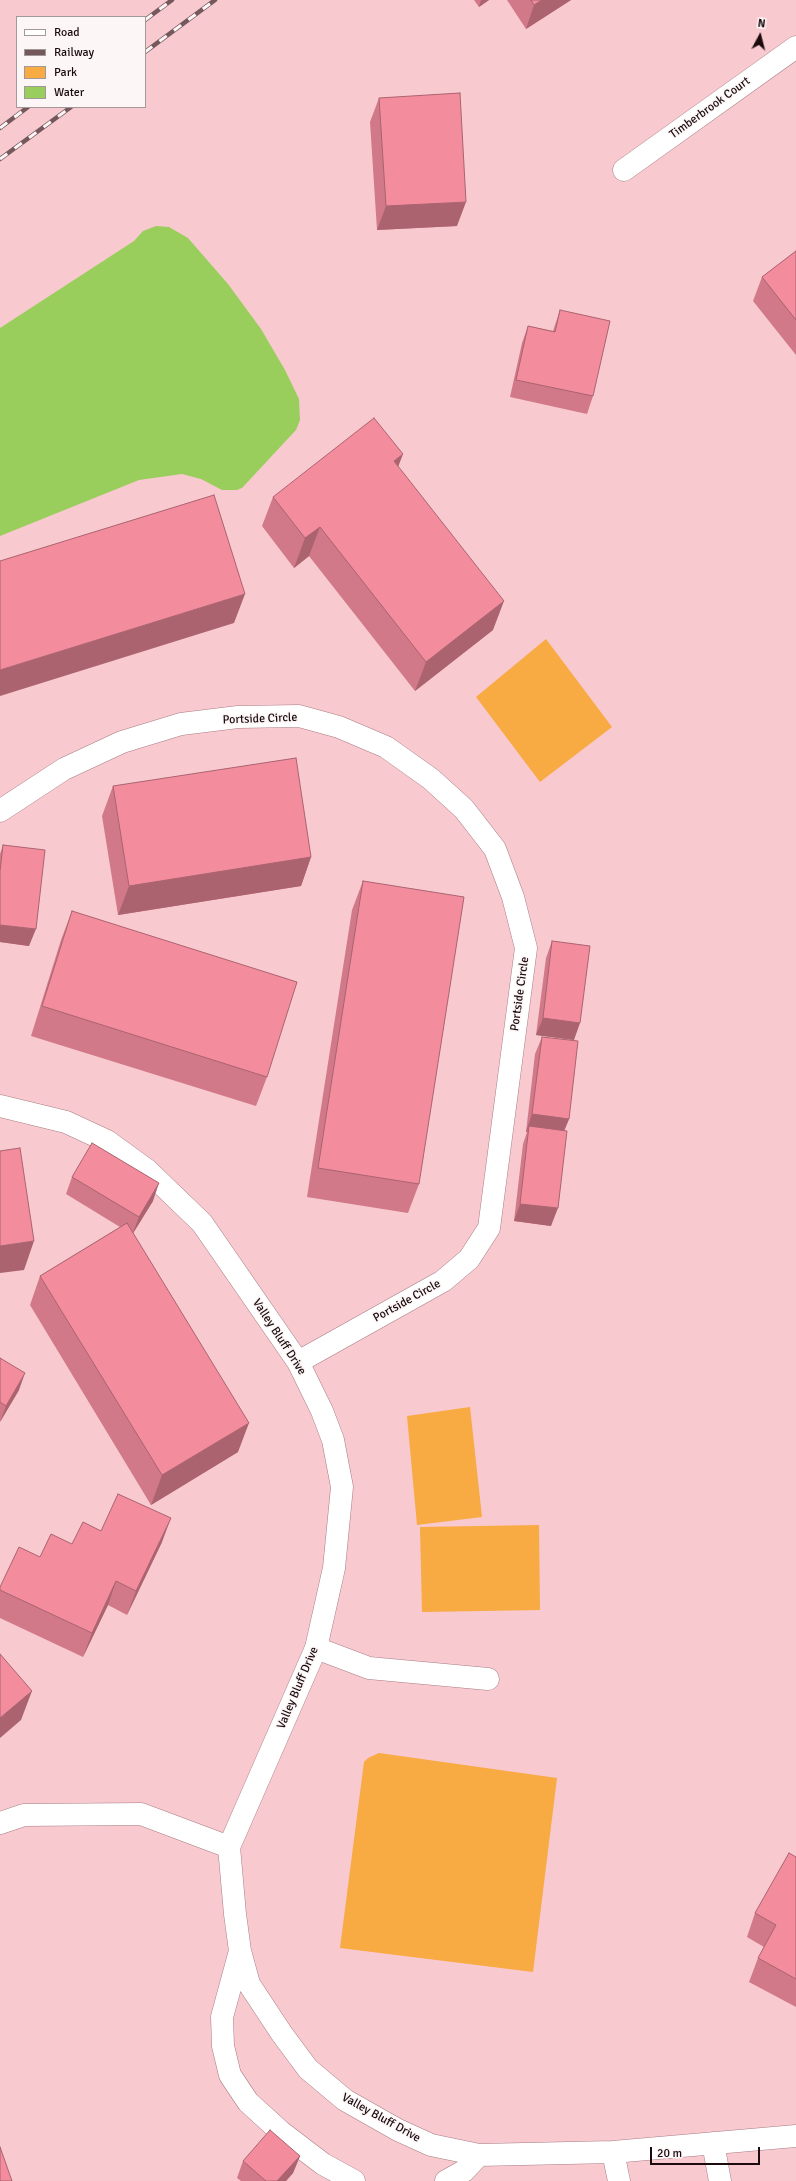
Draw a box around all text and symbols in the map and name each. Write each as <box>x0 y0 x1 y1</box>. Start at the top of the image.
legend <box>16 16 146 108</box>
north arrow <box>740 16 780 56</box>
text: N <box>757 17 766 31</box>
text: Road <box>54 25 80 40</box>
text: Railway <box>54 45 94 60</box>
text: Park <box>54 65 77 80</box>
street label: Timberbrook Court <box>667 74 753 142</box>
text: Water <box>54 85 84 100</box>
street label: Portside Circle <box>222 710 298 728</box>
street label: Portside Circle <box>508 956 532 1032</box>
street label: Portside Circle <box>371 1277 443 1325</box>
street label: Valley Bluff Drive <box>249 1296 309 1378</box>
street label: Valley Bluff Drive <box>274 1645 322 1731</box>
street label: Valley Bluff Drive <box>339 2090 423 2146</box>
scale bar <box>652 2139 762 2165</box>
text: 20 m <box>657 2146 682 2161</box>

